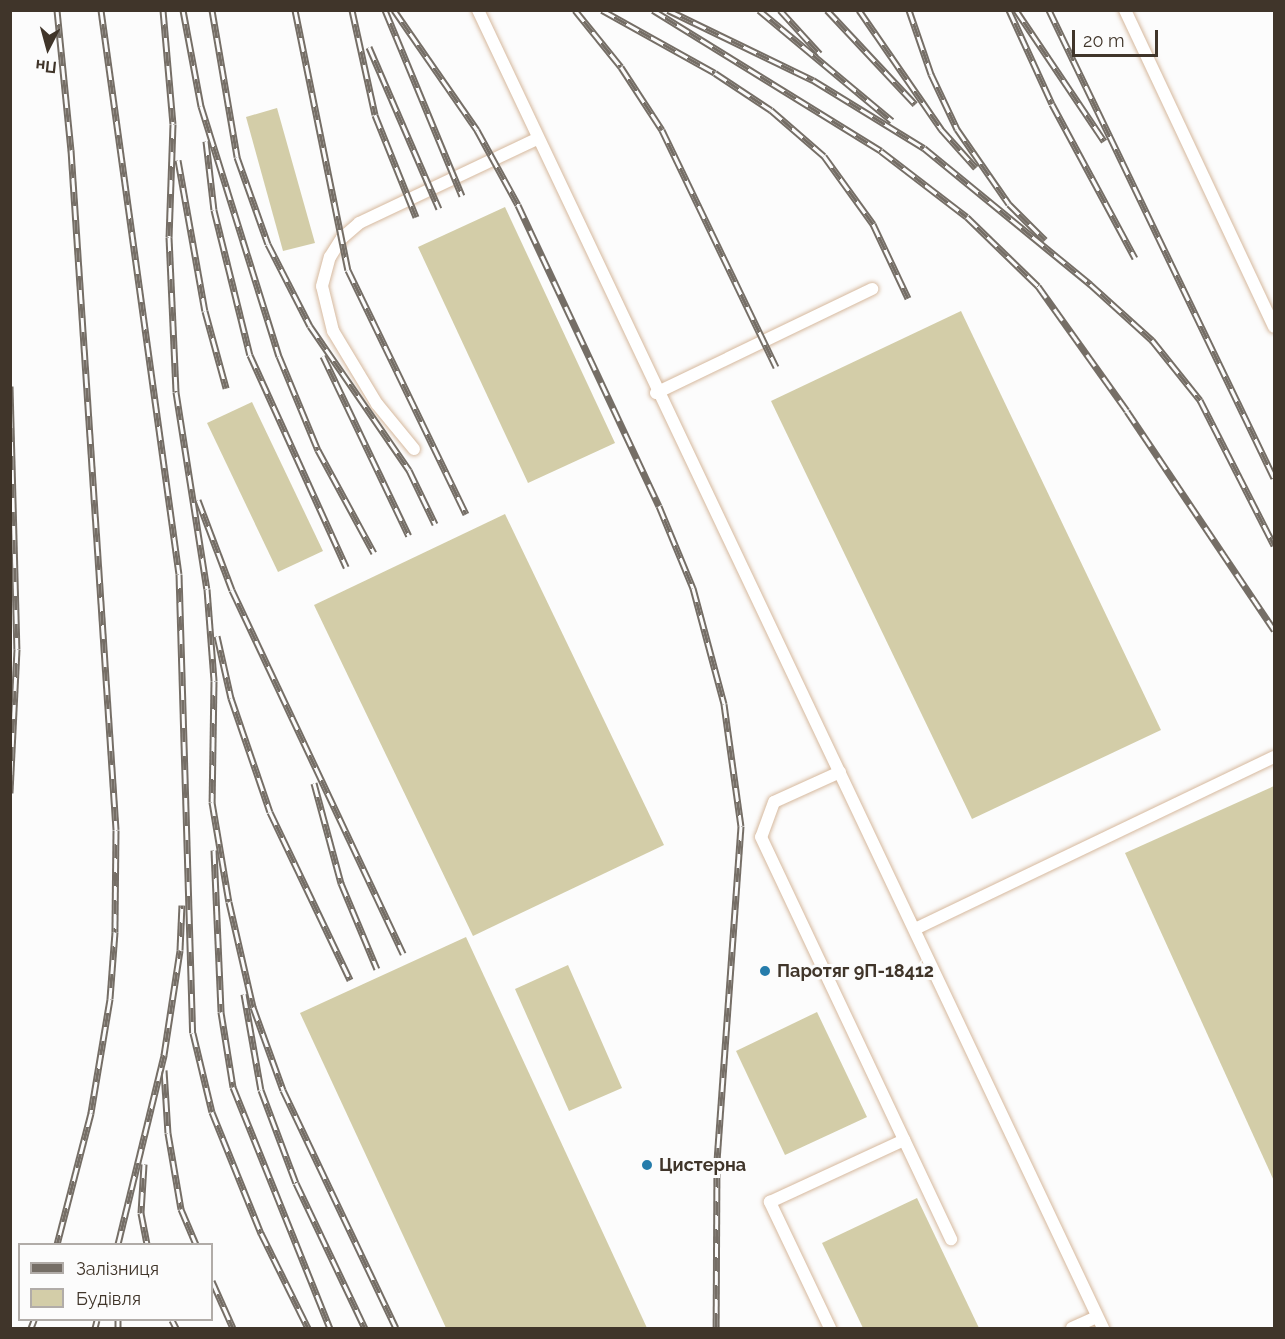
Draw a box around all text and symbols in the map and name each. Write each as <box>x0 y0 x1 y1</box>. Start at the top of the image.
north arrow <box>18 18 78 78</box>
scale bar <box>1075 18 1160 56</box>
text: 20 m <box>1083 30 1125 51</box>
text: Пн <box>34 56 58 77</box>
place label: Паротяг 9П-18412 <box>777 960 934 982</box>
marker: Паротяг 9П-18412 <box>758 964 772 978</box>
place label: Цистерна <box>659 1154 746 1176</box>
marker: Цистерна <box>640 1158 654 1172</box>
legend <box>18 1243 213 1321</box>
text: Залізниця <box>76 1258 159 1279</box>
text: Будівля <box>76 1288 141 1309</box>

